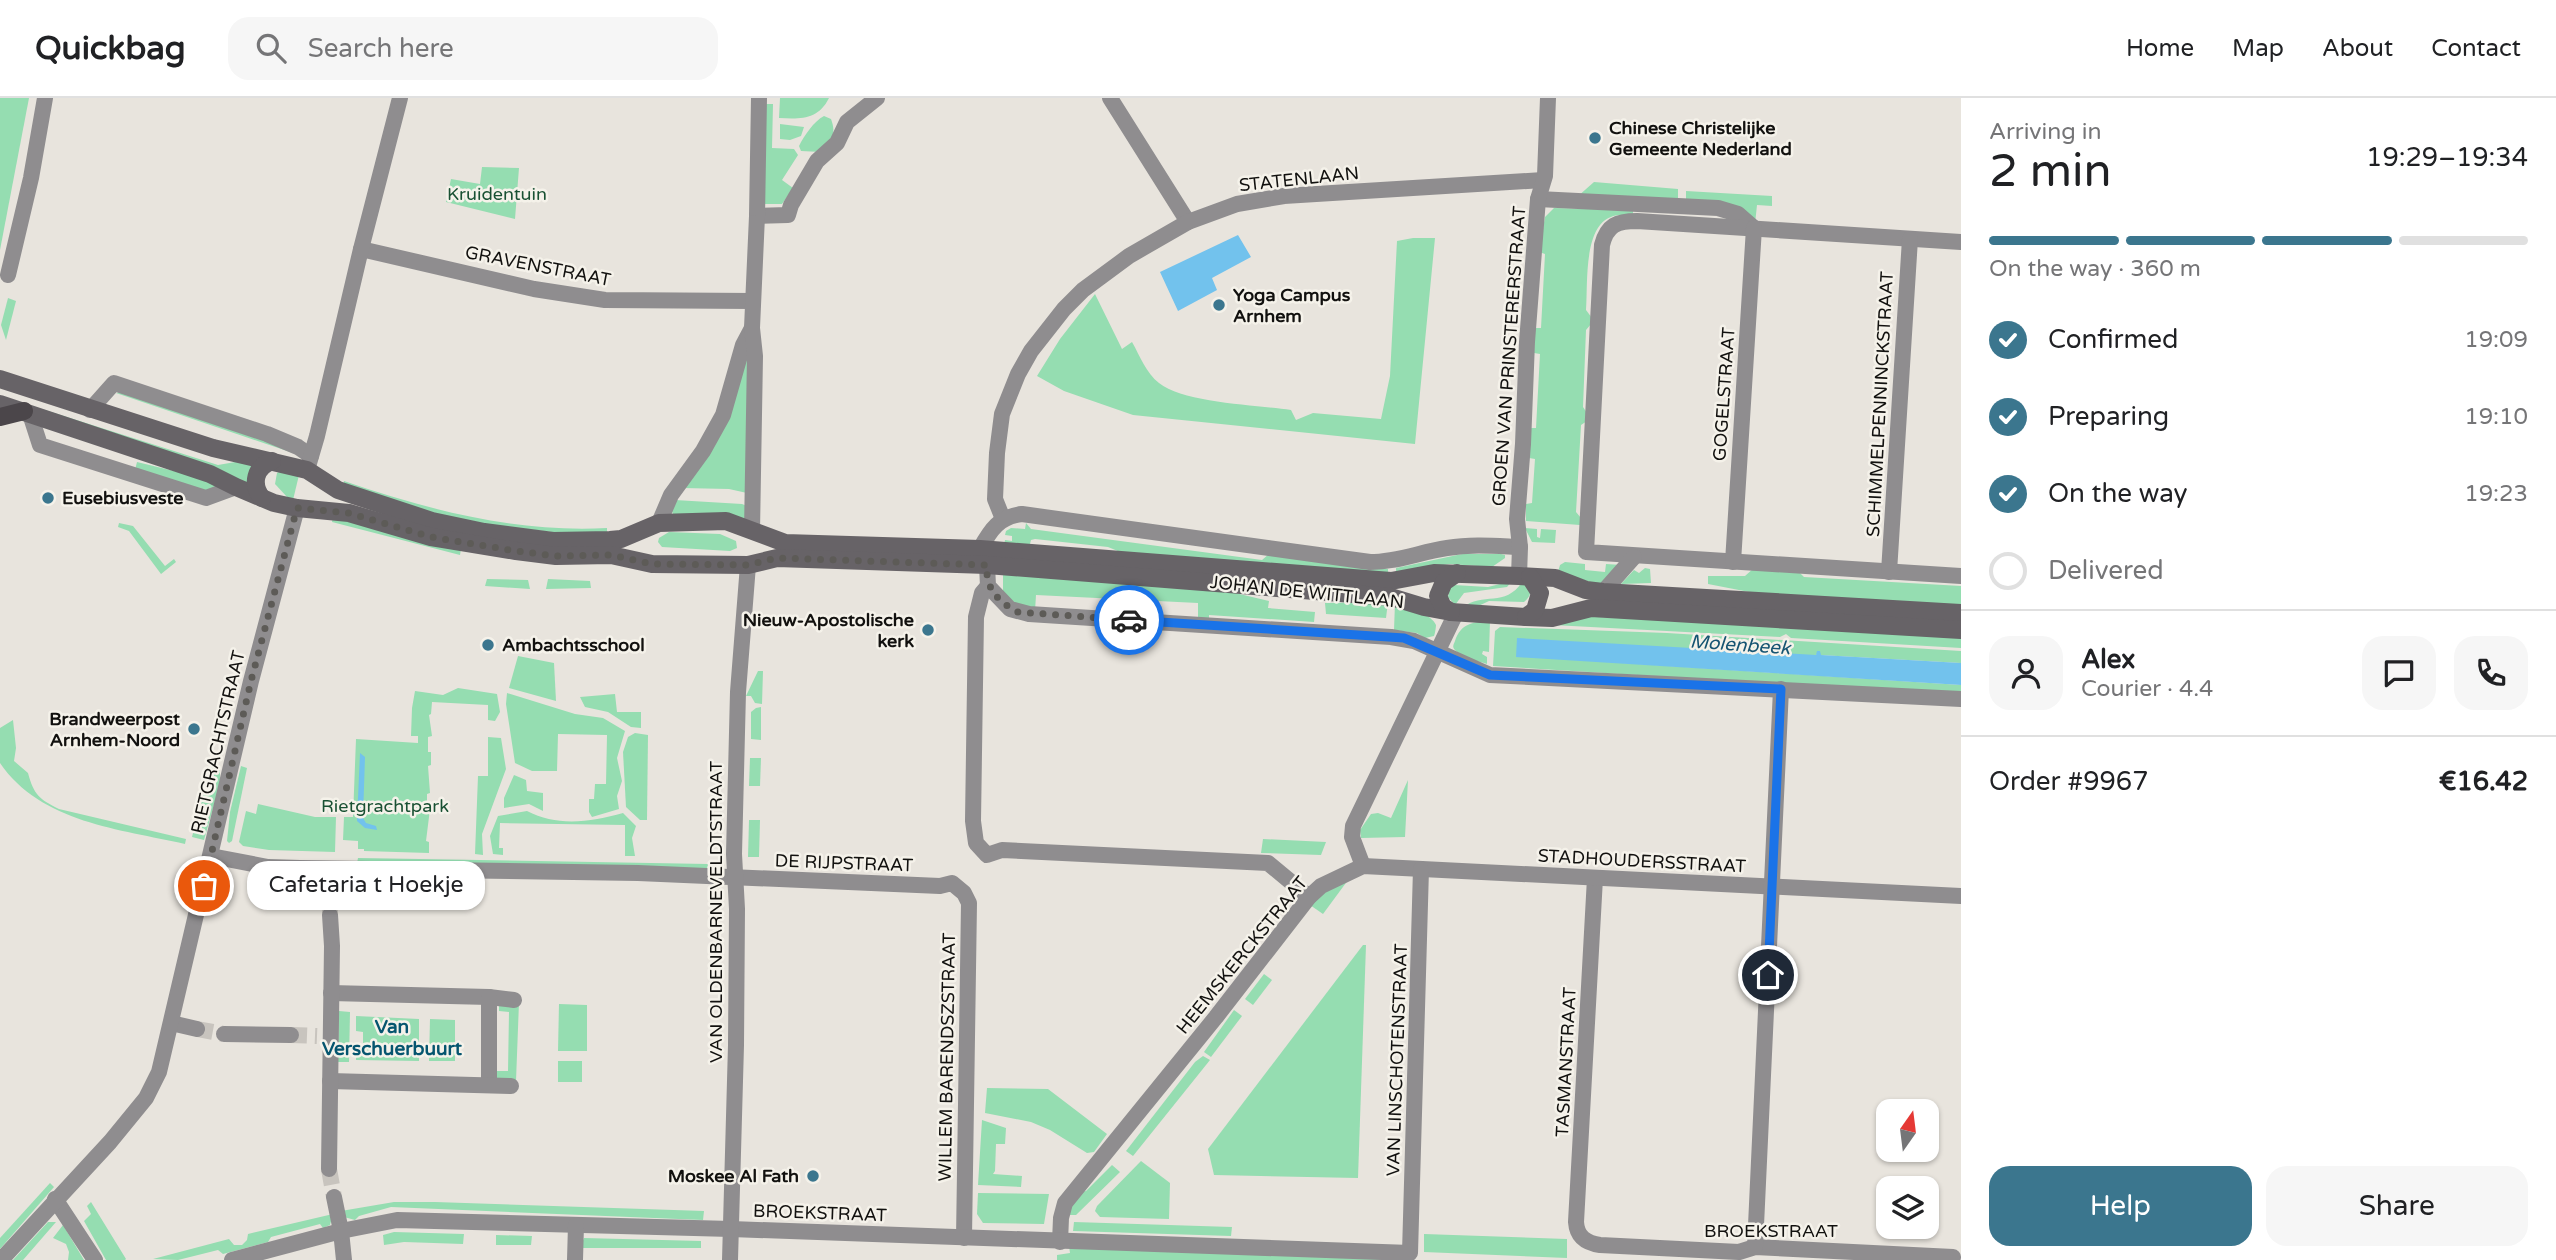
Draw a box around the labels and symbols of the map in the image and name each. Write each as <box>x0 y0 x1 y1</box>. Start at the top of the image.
place label: Chinese Christelijke Gemeente Nederland <box>1609 117 1792 160</box>
marker: Chinese Christelijke Gemeente Nederland <box>1587 130 1603 146</box>
street label: STATENLAAN <box>1238 162 1360 196</box>
park label: Kruidentuin <box>447 183 547 205</box>
street label: GROEN VAN PRINSTERERSTRAAT <box>1488 205 1530 507</box>
street label: GRAVENSTRAAT <box>463 241 613 291</box>
street label: SCHIMMELPENNINCKSTRAAT <box>1862 271 1898 537</box>
place label: Yoga Campus Arnhem <box>1233 284 1351 327</box>
marker: Yoga Campus Arnhem <box>1211 297 1227 313</box>
street label: GOGELSTRAAT <box>1708 326 1740 462</box>
place label: Eusebiusveste <box>62 487 184 509</box>
marker: Eusebiusveste <box>40 490 56 506</box>
street label: JOHAN DE WITTLAAN <box>1209 571 1405 613</box>
courier <box>1094 585 1164 655</box>
place label: Nieuw-Apostolische kerk <box>743 609 914 652</box>
marker: Nieuw-Apostolische kerk <box>920 622 936 638</box>
water label: Molenbeek <box>1689 631 1793 660</box>
place label: Ambachtsschool <box>502 634 645 656</box>
marker: Ambachtsschool <box>480 637 496 653</box>
street label: RIETGRACHTSTRAAT <box>186 648 250 836</box>
place label: Brandweerpost Arnhem-Noord <box>49 708 180 751</box>
marker: Brandweerpost Arnhem-Noord <box>186 721 202 737</box>
street label: VAN OLDENBARNEVELDTSTRAAT <box>705 761 727 1063</box>
park label: Rietgrachtpark <box>321 795 449 817</box>
street label: STADHOUDERSSTRAAT <box>1537 845 1747 877</box>
street label: DE RIJPSTRAAT <box>774 850 914 876</box>
pin <box>174 856 234 916</box>
callout: Cafetaria t Hoekje <box>246 862 484 910</box>
street label: HEEMSKERCKSTRAAT <box>1172 872 1312 1038</box>
street label: WILLEM BARENDSZSTRAAT <box>934 932 960 1182</box>
street label: VAN LINSCHOTENSTRAAT <box>1382 943 1412 1177</box>
pin <box>1738 945 1798 1005</box>
street label: TASMANSTRAAT <box>1551 986 1581 1138</box>
district label: Van Verschuerbuurt <box>322 1016 463 1060</box>
north arrow <box>1876 1099 1939 1162</box>
place label: Moskee Al Fath <box>668 1165 799 1187</box>
marker: Moskee Al Fath <box>805 1168 821 1184</box>
street label: BROEKSTRAAT <box>753 1200 887 1226</box>
street label: BROEKSTRAAT <box>1704 1220 1838 1242</box>

